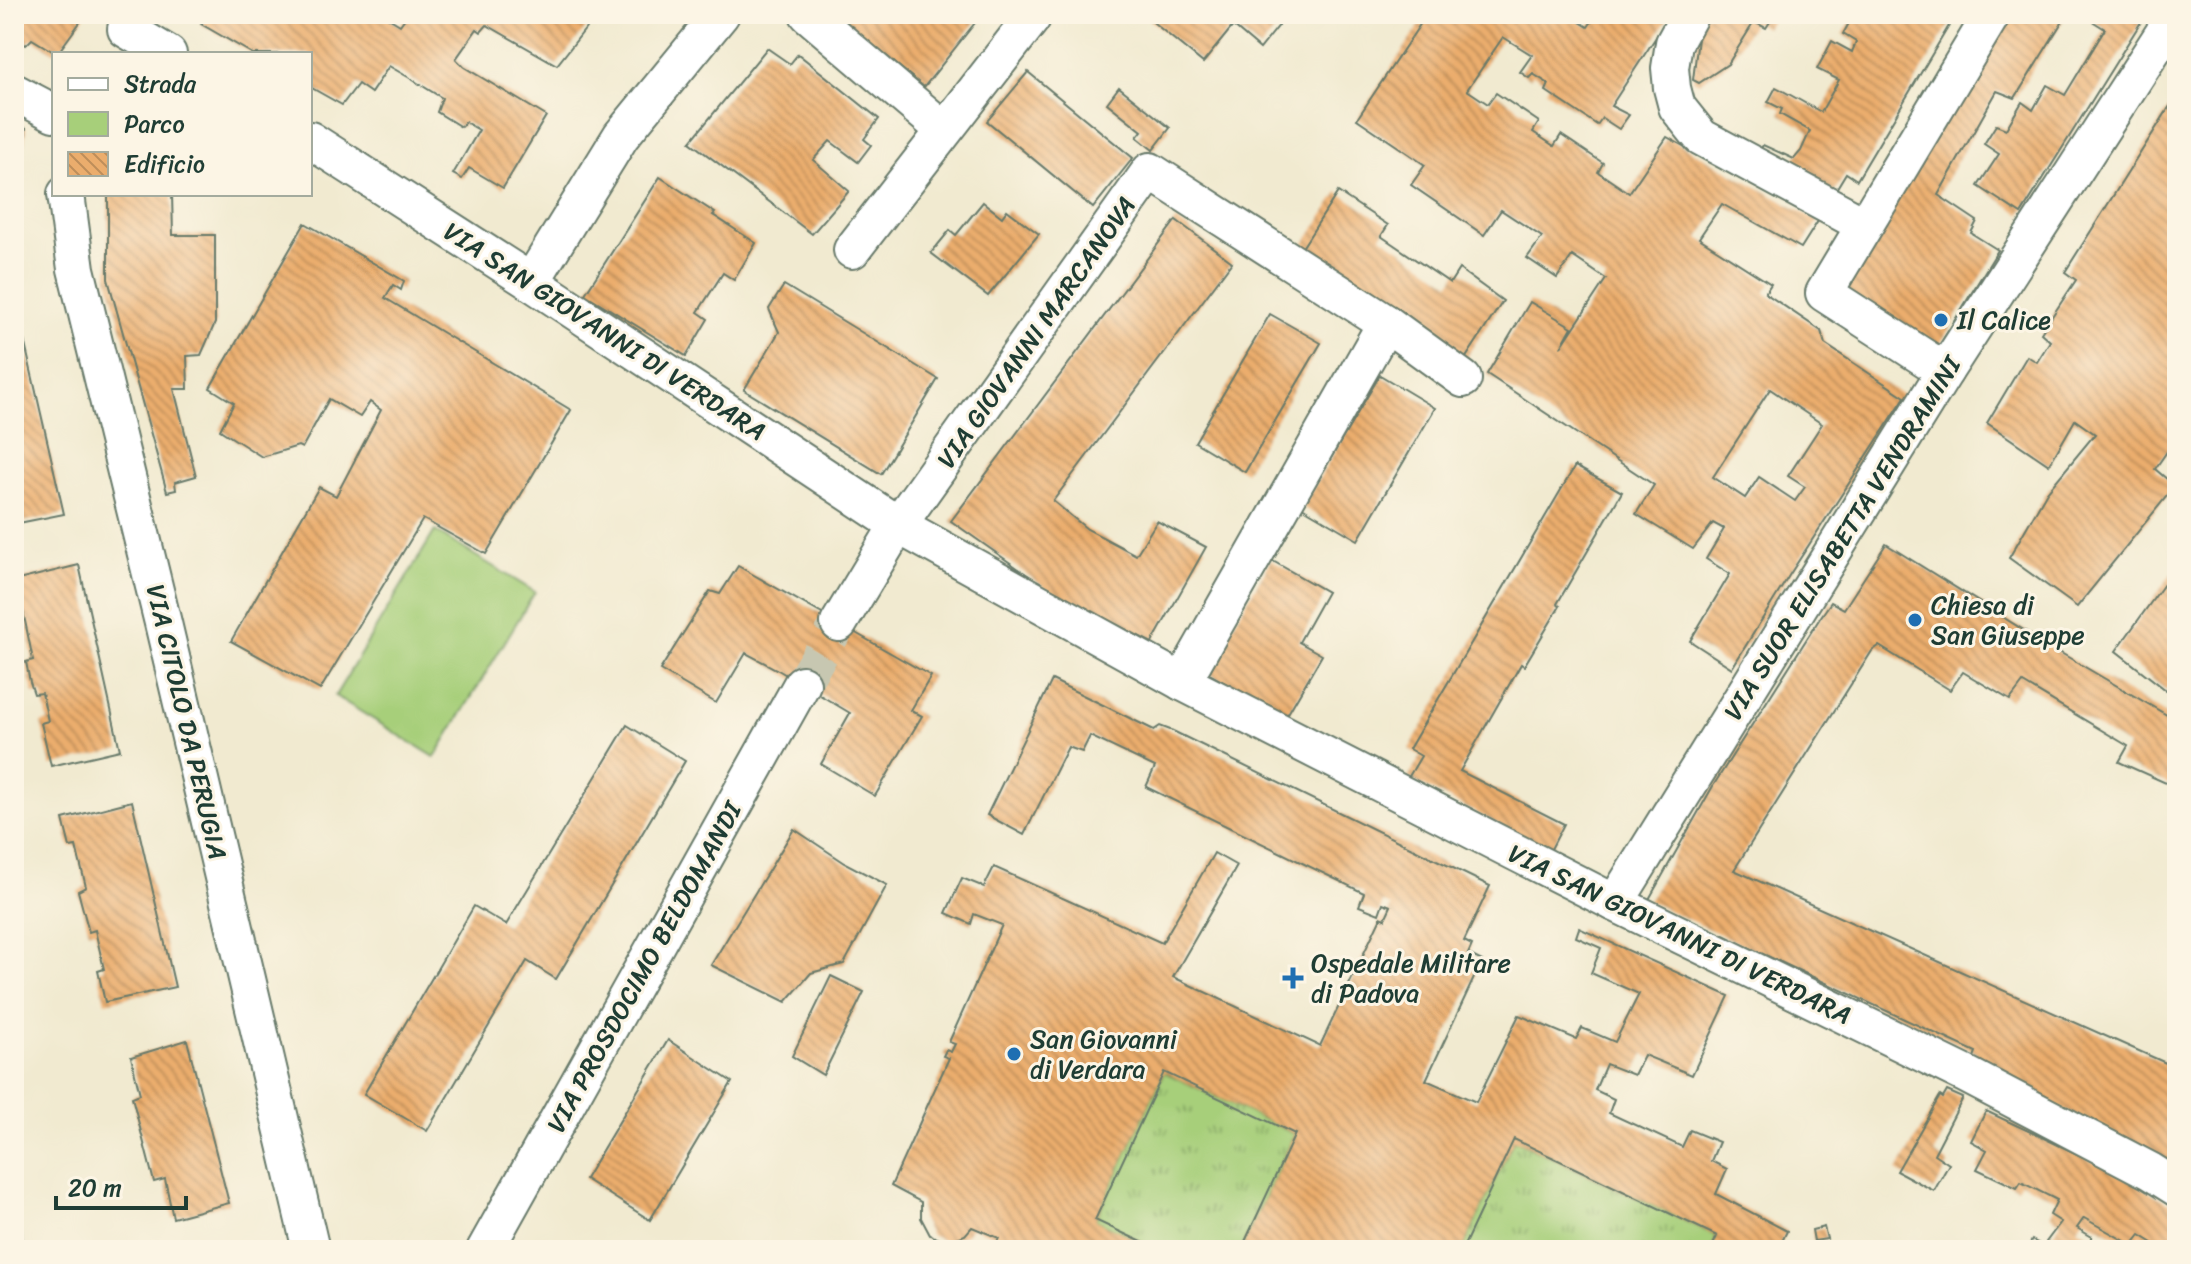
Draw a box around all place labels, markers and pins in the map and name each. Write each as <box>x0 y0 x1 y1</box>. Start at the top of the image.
place label: Il Calice <box>1956 297 2051 343</box>
marker: Il Calice <box>1932 311 1950 329</box>
place label: Chiesa di San Giuseppe <box>1931 582 2085 658</box>
marker: Chiesa di San Giuseppe <box>1906 611 1924 629</box>
place label: Ospedale Militare di Padova <box>1311 940 1511 1016</box>
marker: Ospedale Militare di Padova <box>1282 967 1304 989</box>
place label: San Giovanni di Verdara <box>1030 1016 1178 1092</box>
marker: San Giovanni di Verdara <box>1005 1045 1023 1063</box>

